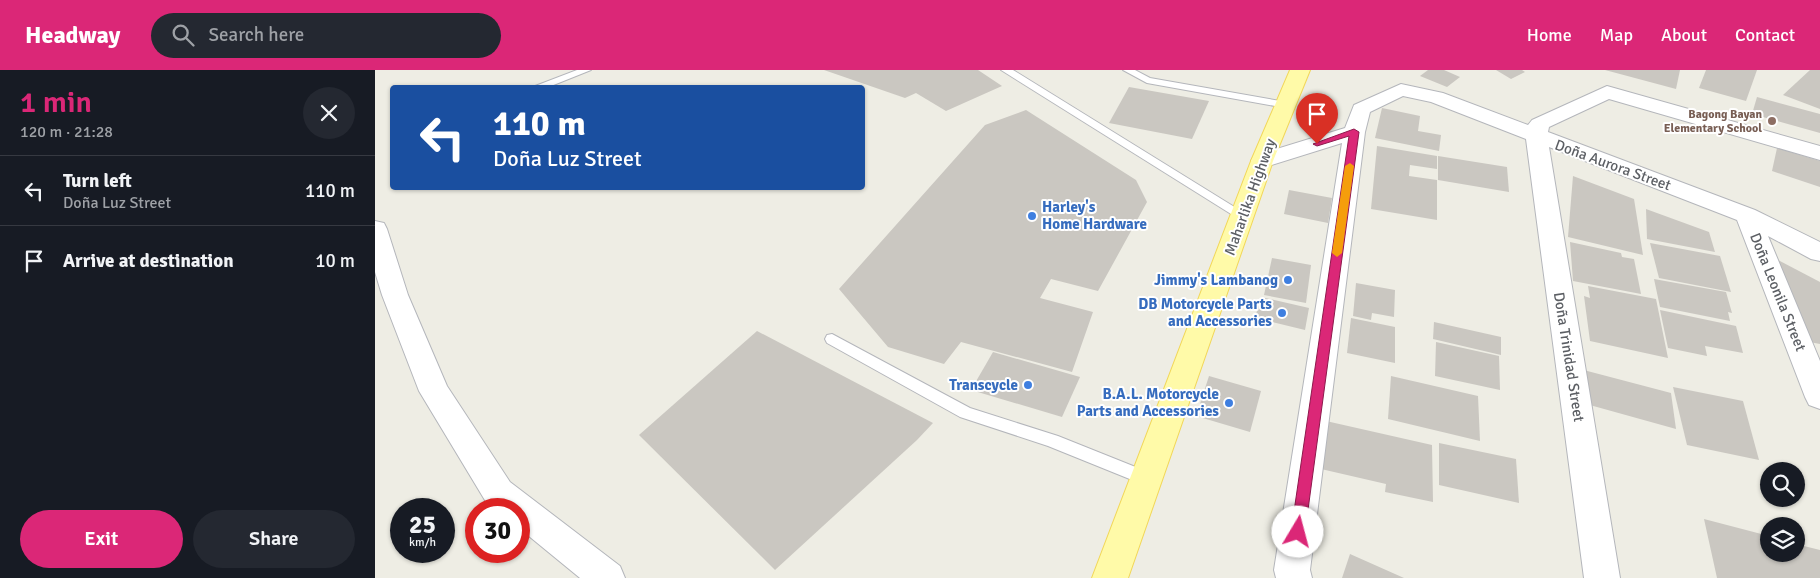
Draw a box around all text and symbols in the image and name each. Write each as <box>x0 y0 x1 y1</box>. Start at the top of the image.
search box <box>151 13 501 58</box>
text: Headway <box>25 20 121 50</box>
icon: search <box>169 21 197 49</box>
text: Search here <box>209 23 304 47</box>
text: Home <box>1527 24 1572 46</box>
text: Map <box>1600 24 1633 46</box>
text: About <box>1661 24 1707 46</box>
text: Contact <box>1735 24 1795 46</box>
text: 1 min <box>20 84 92 121</box>
button: close <box>303 87 355 139</box>
pin <box>1296 93 1338 144</box>
icon: arrive <box>1303 100 1331 128</box>
text: 110 m <box>493 102 586 145</box>
icon: left <box>410 105 475 170</box>
place label: Bagong Bayan Elementary School <box>1664 107 1762 136</box>
marker: Bagong Bayan Elementary School <box>1766 115 1778 127</box>
text: 120 m · 21:28 <box>20 122 113 142</box>
street label: Maharlika Highway <box>1221 136 1279 258</box>
street label: Doña Aurora Street <box>1552 136 1674 194</box>
text: Doña Luz Street <box>493 145 642 172</box>
text: Turn left <box>63 169 132 193</box>
icon: left <box>20 177 48 205</box>
text: 110 m <box>305 179 355 203</box>
text: Doña Luz Street <box>63 193 171 213</box>
place label: Harley's Home Hardware <box>1042 198 1147 233</box>
marker: Harley's Home Hardware <box>1026 210 1038 222</box>
street label: Doña Leonila Street <box>1746 230 1810 354</box>
icon: arrive <box>20 247 48 275</box>
text: Arrive at destination <box>63 249 234 273</box>
text: 10 m <box>315 249 355 273</box>
place label: Jimmy's Lambanog <box>1154 271 1278 289</box>
marker: Jimmy's Lambanog <box>1282 274 1294 286</box>
street label: Doña Trinidad Street <box>1550 291 1588 423</box>
place label: DB Motorcycle Parts and Accessories <box>1138 295 1272 330</box>
marker: DB Motorcycle Parts and Accessories <box>1276 307 1288 319</box>
place label: Transcycle <box>949 376 1018 394</box>
marker: Transcycle <box>1022 379 1034 391</box>
place label: B.A.L. Motorcycle Parts and Accessories <box>1077 385 1219 420</box>
marker: B.A.L. Motorcycle Parts and Accessories <box>1223 397 1235 409</box>
map controls <box>1760 462 1805 562</box>
button: search <box>1760 462 1805 507</box>
speed limit sign: 30 <box>465 498 530 563</box>
position arrow <box>1271 505 1323 557</box>
text: 25 <box>409 509 436 540</box>
button: Exit <box>20 510 183 568</box>
button: Share <box>193 510 355 568</box>
button: layers <box>1760 517 1805 562</box>
text: km/h <box>409 535 436 550</box>

